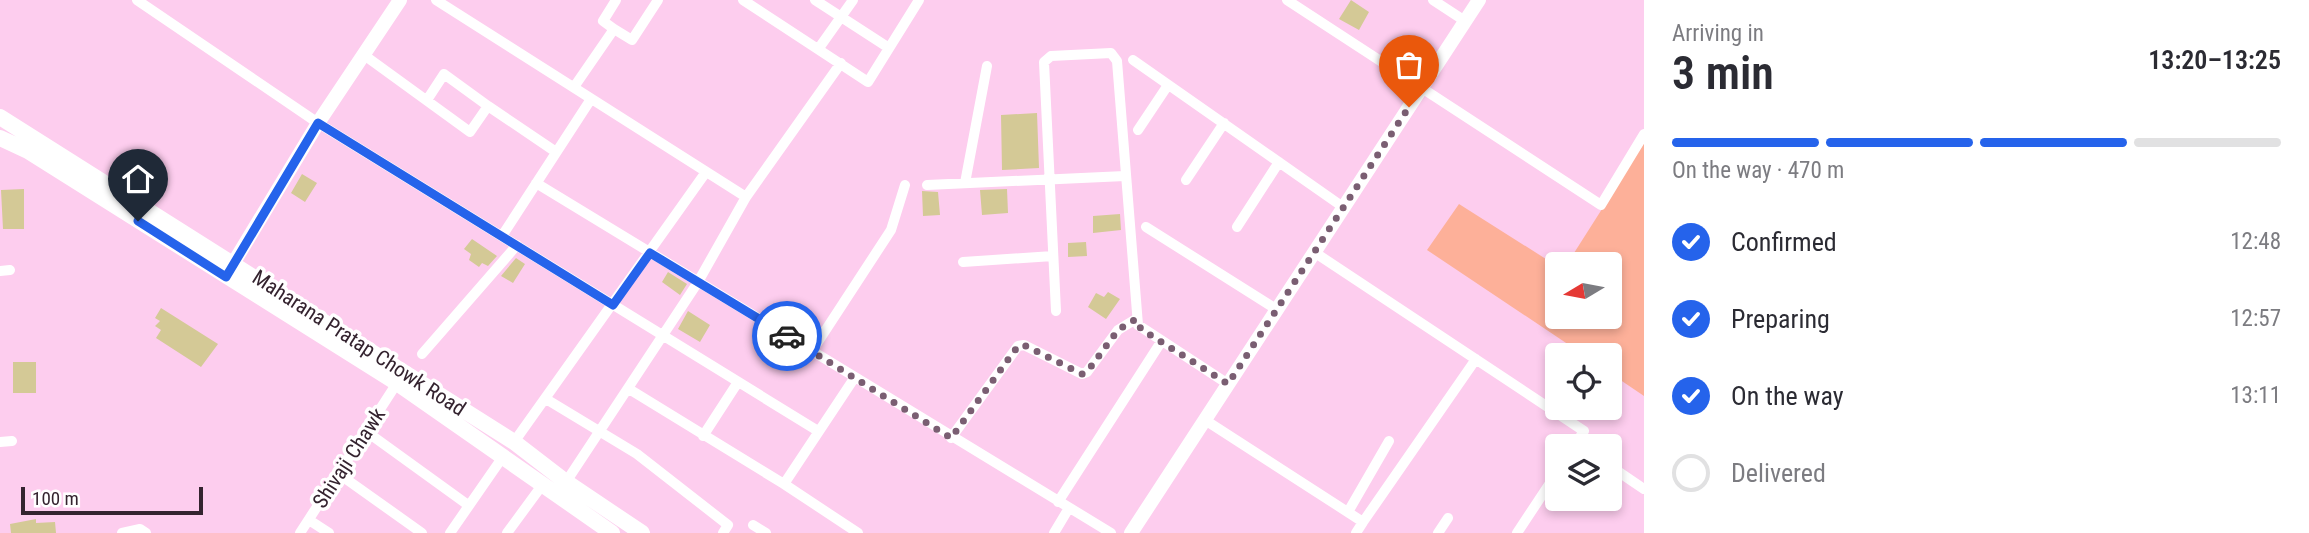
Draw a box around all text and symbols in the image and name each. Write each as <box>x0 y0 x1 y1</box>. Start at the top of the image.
text: Arriving in <box>1672 20 1764 47</box>
pin <box>1379 35 1439 107</box>
text: 13:20–13:25 <box>2148 45 2281 75</box>
icon: bag <box>1390 46 1428 84</box>
text: 3 min <box>1672 46 1774 100</box>
pin <box>108 149 168 221</box>
text: On the way · 470 m <box>1672 157 1844 184</box>
icon: home <box>119 160 157 198</box>
icon: check <box>1672 223 1710 261</box>
text: Confirmed <box>1731 227 1837 257</box>
text: 12:48 <box>2230 228 2281 255</box>
north arrow <box>1545 252 1622 329</box>
map controls <box>1545 252 1622 511</box>
street label: Maharana Pratap Chowk Road <box>248 265 470 421</box>
icon: check <box>1672 300 1710 338</box>
courier <box>752 301 822 371</box>
text: Preparing <box>1731 304 1830 334</box>
text: 12:57 <box>2230 305 2281 332</box>
icon: car <box>768 317 806 355</box>
button: locate <box>1545 343 1622 420</box>
icon: check <box>1672 377 1710 415</box>
text: On the way <box>1731 381 1844 411</box>
text: 13:11 <box>2230 382 2281 409</box>
street label: Shivaji Chawk <box>308 403 390 512</box>
button: layers <box>1545 434 1622 511</box>
text: Delivered <box>1731 458 1826 488</box>
scale bar <box>21 484 203 516</box>
text: 100 m <box>32 487 79 510</box>

